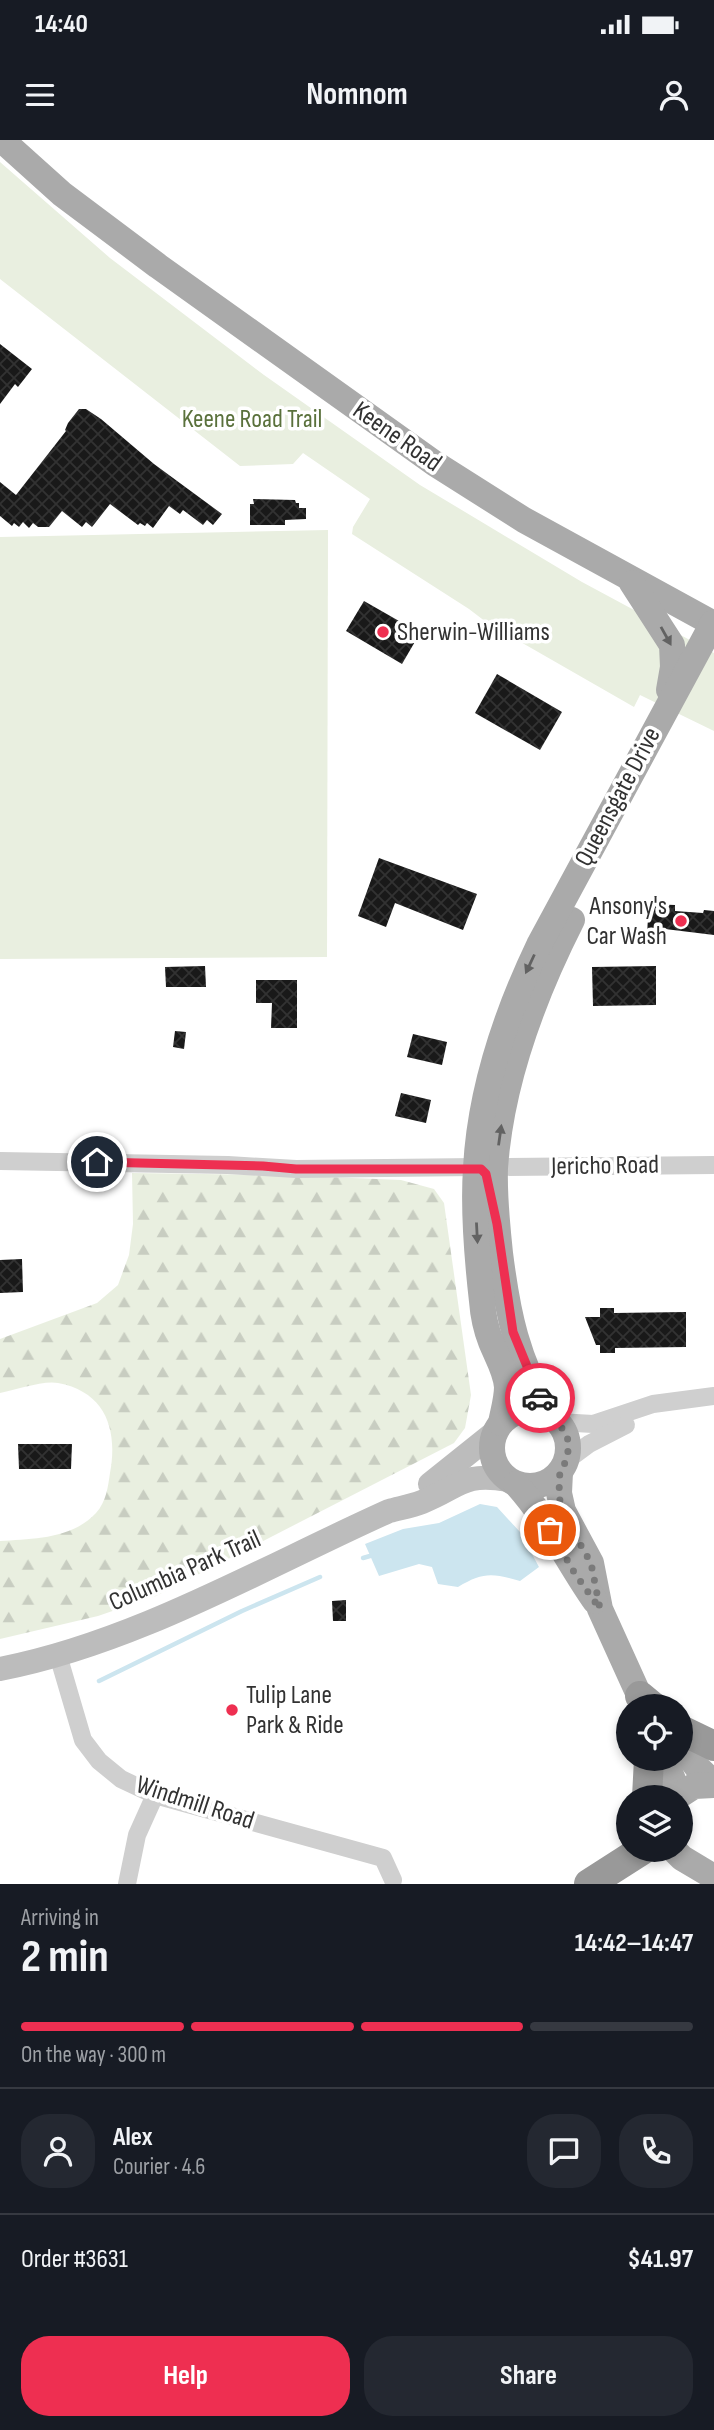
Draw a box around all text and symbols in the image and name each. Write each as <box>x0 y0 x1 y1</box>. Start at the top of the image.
text: 14:40 <box>35 9 88 40</box>
text: Nomnom <box>306 75 408 114</box>
icon: menu <box>21 76 59 114</box>
icon: person <box>655 76 693 114</box>
street label: Keene Road <box>347 395 447 479</box>
park label: Keene Road Trail <box>182 404 322 435</box>
place label: Sherwin-Williams <box>397 617 550 648</box>
marker: Sherwin-Williams <box>375 624 391 640</box>
one-way arrow <box>660 626 672 646</box>
street label: Queensgate Drive <box>568 722 668 872</box>
place label: Ansony's Car Wash <box>587 891 667 952</box>
marker: Ansony's Car Wash <box>673 913 689 929</box>
one-way arrow <box>524 954 535 975</box>
one-way arrow <box>495 1124 506 1146</box>
pin <box>67 1132 127 1192</box>
icon: home <box>78 1143 116 1181</box>
street label: Jericho Road <box>550 1150 659 1182</box>
one-way arrow <box>471 1222 482 1244</box>
courier <box>505 1363 575 1433</box>
icon: car <box>521 1379 559 1417</box>
pin <box>520 1500 580 1560</box>
icon: bag <box>531 1511 569 1549</box>
street label: Columbia Park Trail <box>104 1524 266 1618</box>
place label: Tulip Lane Park & Ride <box>246 1680 344 1741</box>
map controls <box>616 1694 693 1862</box>
button: locate <box>616 1694 693 1771</box>
marker: Tulip Lane Park & Ride <box>224 1702 240 1718</box>
street label: Windmill Road <box>132 1769 258 1837</box>
button: layers <box>616 1785 693 1862</box>
text: Arriving in <box>21 1904 99 1932</box>
text: 14:42–14:47 <box>575 1928 693 1959</box>
text: 2 min <box>21 1930 109 1985</box>
text: On the way · 300 m <box>21 2041 166 2069</box>
button: person <box>21 2114 95 2188</box>
button: chat <box>527 2114 601 2188</box>
button: phone <box>619 2114 693 2188</box>
text: Alex <box>113 2122 153 2153</box>
text: Courier · 4.6 <box>113 2153 205 2181</box>
text: Order #3631 <box>21 2244 128 2275</box>
text: $41.97 <box>628 2244 693 2275</box>
button: Help <box>21 2336 350 2416</box>
button: Share <box>364 2336 693 2416</box>

